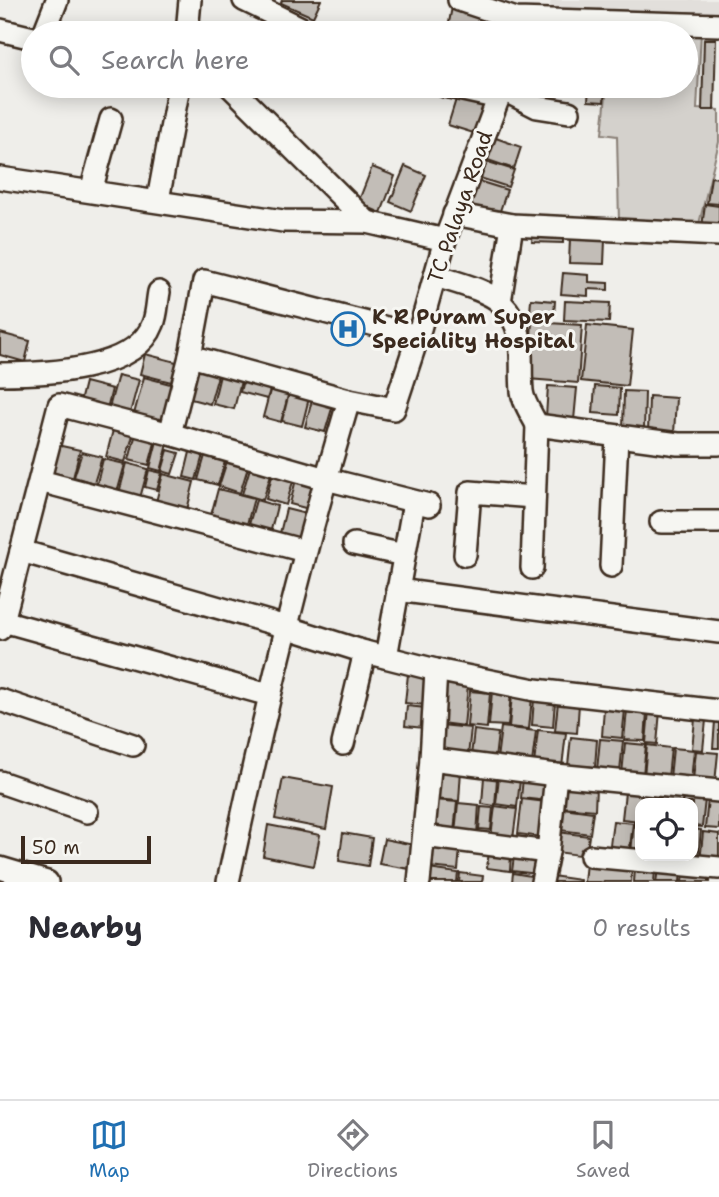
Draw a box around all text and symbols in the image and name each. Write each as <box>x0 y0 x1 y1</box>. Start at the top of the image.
search box <box>21 21 698 98</box>
icon: search <box>45 41 83 79</box>
text: Search here <box>101 42 250 77</box>
street label: TC Palaya Road <box>421 127 499 287</box>
place label: K R Puram Super Speciality Hospital <box>372 303 575 355</box>
hospital icon: K R Puram Super Speciality Hospital <box>329 310 367 348</box>
map controls <box>635 798 698 861</box>
button: locate <box>635 798 698 861</box>
scale bar <box>21 833 150 865</box>
text: 50 m <box>32 835 80 860</box>
text: Nearby <box>28 907 143 948</box>
text: 0 results <box>592 913 691 943</box>
tab: Map <box>89 1116 130 1183</box>
tab: Directions <box>308 1116 398 1183</box>
tab: Saved <box>576 1116 630 1183</box>

